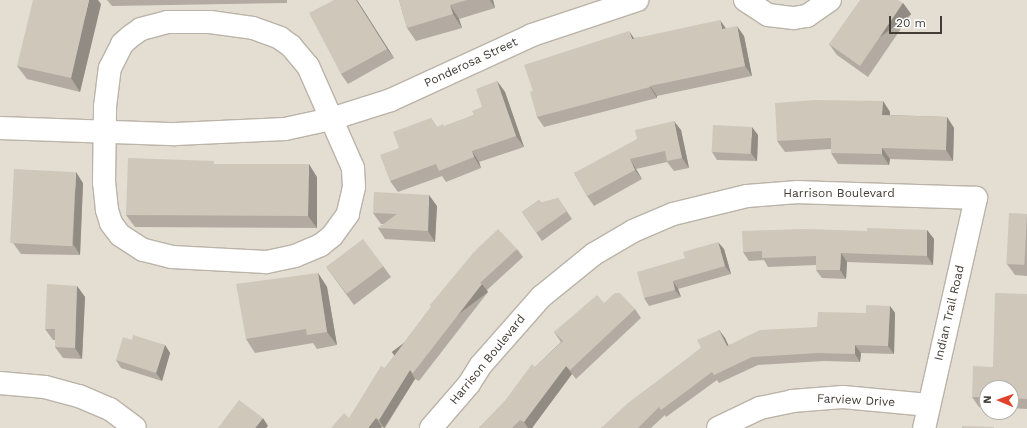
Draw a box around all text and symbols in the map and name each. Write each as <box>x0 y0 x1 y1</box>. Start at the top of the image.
scale bar <box>891 8 944 34</box>
text: 20 m <box>896 16 926 30</box>
street label: Ponderosa Street <box>422 35 520 91</box>
street label: Harrison Boulevard <box>783 187 895 201</box>
street label: Indian Trail Road <box>932 264 968 362</box>
street label: Harrison Boulevard <box>447 312 529 408</box>
north arrow <box>979 380 1019 420</box>
street label: Farview Drive <box>816 392 896 410</box>
text: N <box>981 395 994 404</box>

